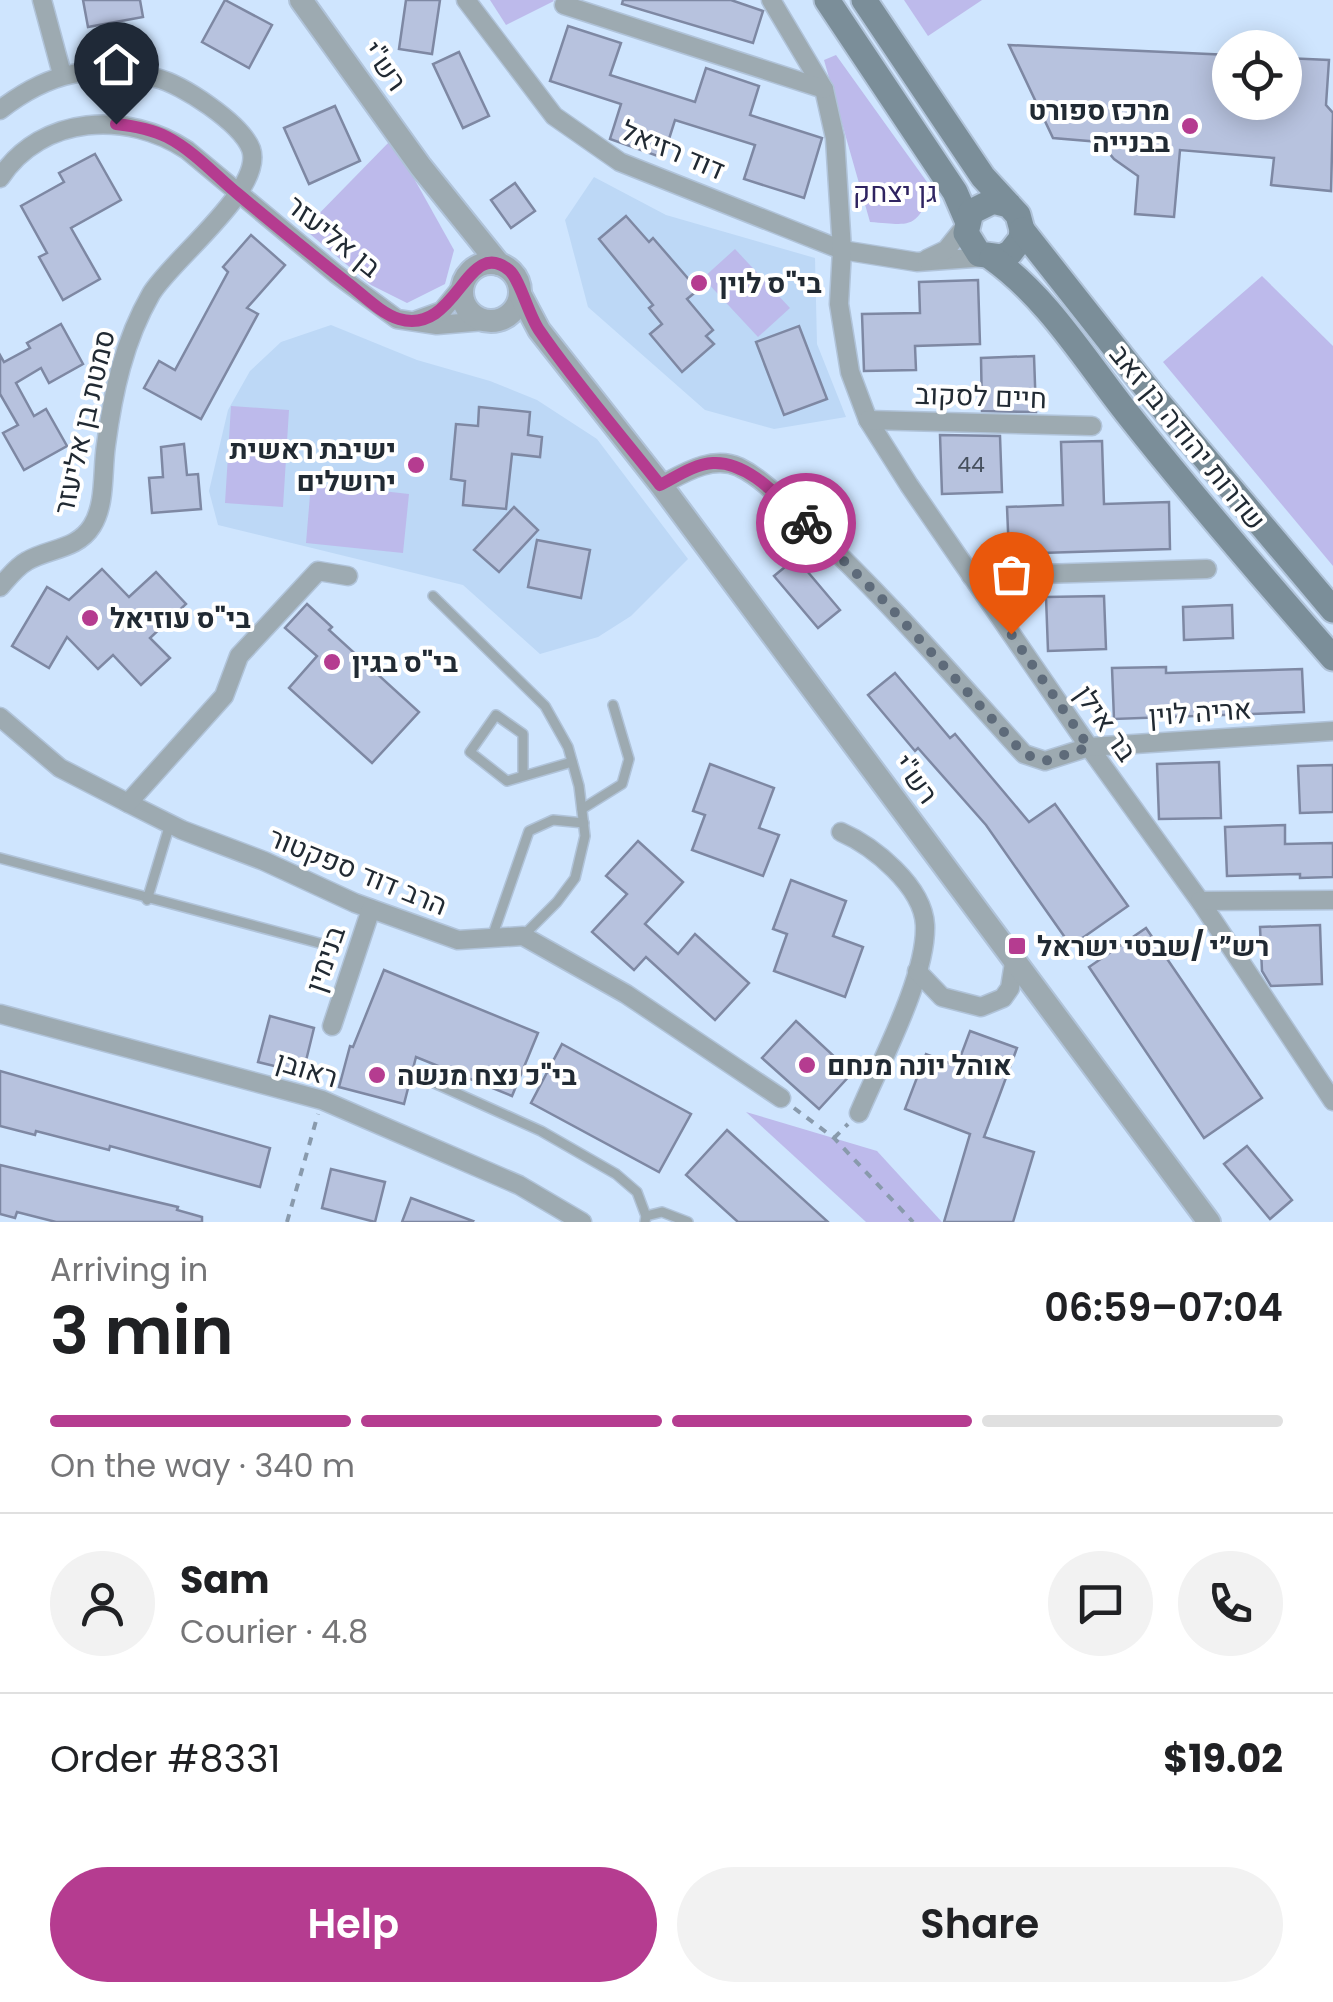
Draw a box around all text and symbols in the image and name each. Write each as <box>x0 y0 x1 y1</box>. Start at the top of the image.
pin <box>74 22 159 125</box>
map controls <box>1212 30 1302 120</box>
button: locate <box>1212 30 1302 120</box>
street label: רש"י <box>353 34 416 99</box>
icon: home <box>89 37 144 92</box>
place label: מרכז ספורט בבנייה <box>1028 91 1170 162</box>
street label: דוד רזיאל <box>615 111 731 190</box>
marker: מרכז ספורט בבנייה <box>1179 115 1201 137</box>
park label: גן יצחק <box>853 173 937 212</box>
street label: בן אליעזר <box>278 186 389 287</box>
place label: בי"ס לוין <box>719 264 822 303</box>
marker: בי"ס לוין <box>688 272 710 294</box>
street label: סמטת בן אליעזר <box>44 326 125 518</box>
street label: שדרות יהודה בן זאב <box>1101 336 1275 538</box>
street label: חיים לסקוב <box>914 375 1048 418</box>
place label: ישיבת ראשית ירושלים <box>230 430 396 501</box>
house number: 44 <box>957 449 985 480</box>
marker: ישיבת ראשית ירושלים <box>405 454 427 476</box>
courier <box>756 473 856 573</box>
icon: bike <box>779 496 834 551</box>
pin <box>969 532 1054 635</box>
icon: bag <box>984 547 1039 602</box>
place label: בי"ס עוזיאל <box>110 599 251 638</box>
marker: בי"ס עוזיאל <box>79 607 101 629</box>
place label: בי"ס בגין <box>352 643 458 682</box>
marker: בי"ס בגין <box>321 651 343 673</box>
street label: בר אילן <box>1065 677 1146 769</box>
street label: אריה לוין <box>1147 689 1253 736</box>
street label: רש"י <box>884 747 947 812</box>
street label: הרב דוד ספקטור <box>263 818 453 925</box>
street label: בנימין <box>296 921 355 997</box>
place label: רש״י /שבטי ישראל <box>1037 927 1269 966</box>
marker: רש״י /שבטי ישראל <box>1006 935 1028 957</box>
street label: ראובן <box>271 1042 343 1097</box>
place label: אוהל יונה מנחם <box>827 1046 1012 1085</box>
marker: אוהל יונה מנחם <box>796 1054 818 1076</box>
place label: בי"כ נצח מנשה <box>397 1056 577 1095</box>
marker: בי"כ נצח מנשה <box>366 1064 388 1086</box>
text: Arriving in <box>50 1247 208 1292</box>
text: 06:59–07:04 <box>1044 1281 1283 1334</box>
text: 3 min <box>50 1286 234 1377</box>
text: On the way · 340 m <box>50 1443 355 1488</box>
button: person <box>50 1551 155 1656</box>
button: chat <box>1048 1551 1153 1656</box>
button: phone <box>1178 1551 1283 1656</box>
text: Sam <box>180 1553 269 1606</box>
text: Courier · 4.8 <box>180 1609 368 1654</box>
text: Order #8331 <box>50 1732 280 1785</box>
text: $19.02 <box>1163 1732 1283 1785</box>
button: Help <box>50 1867 657 1982</box>
button: Share <box>677 1867 1283 1982</box>

